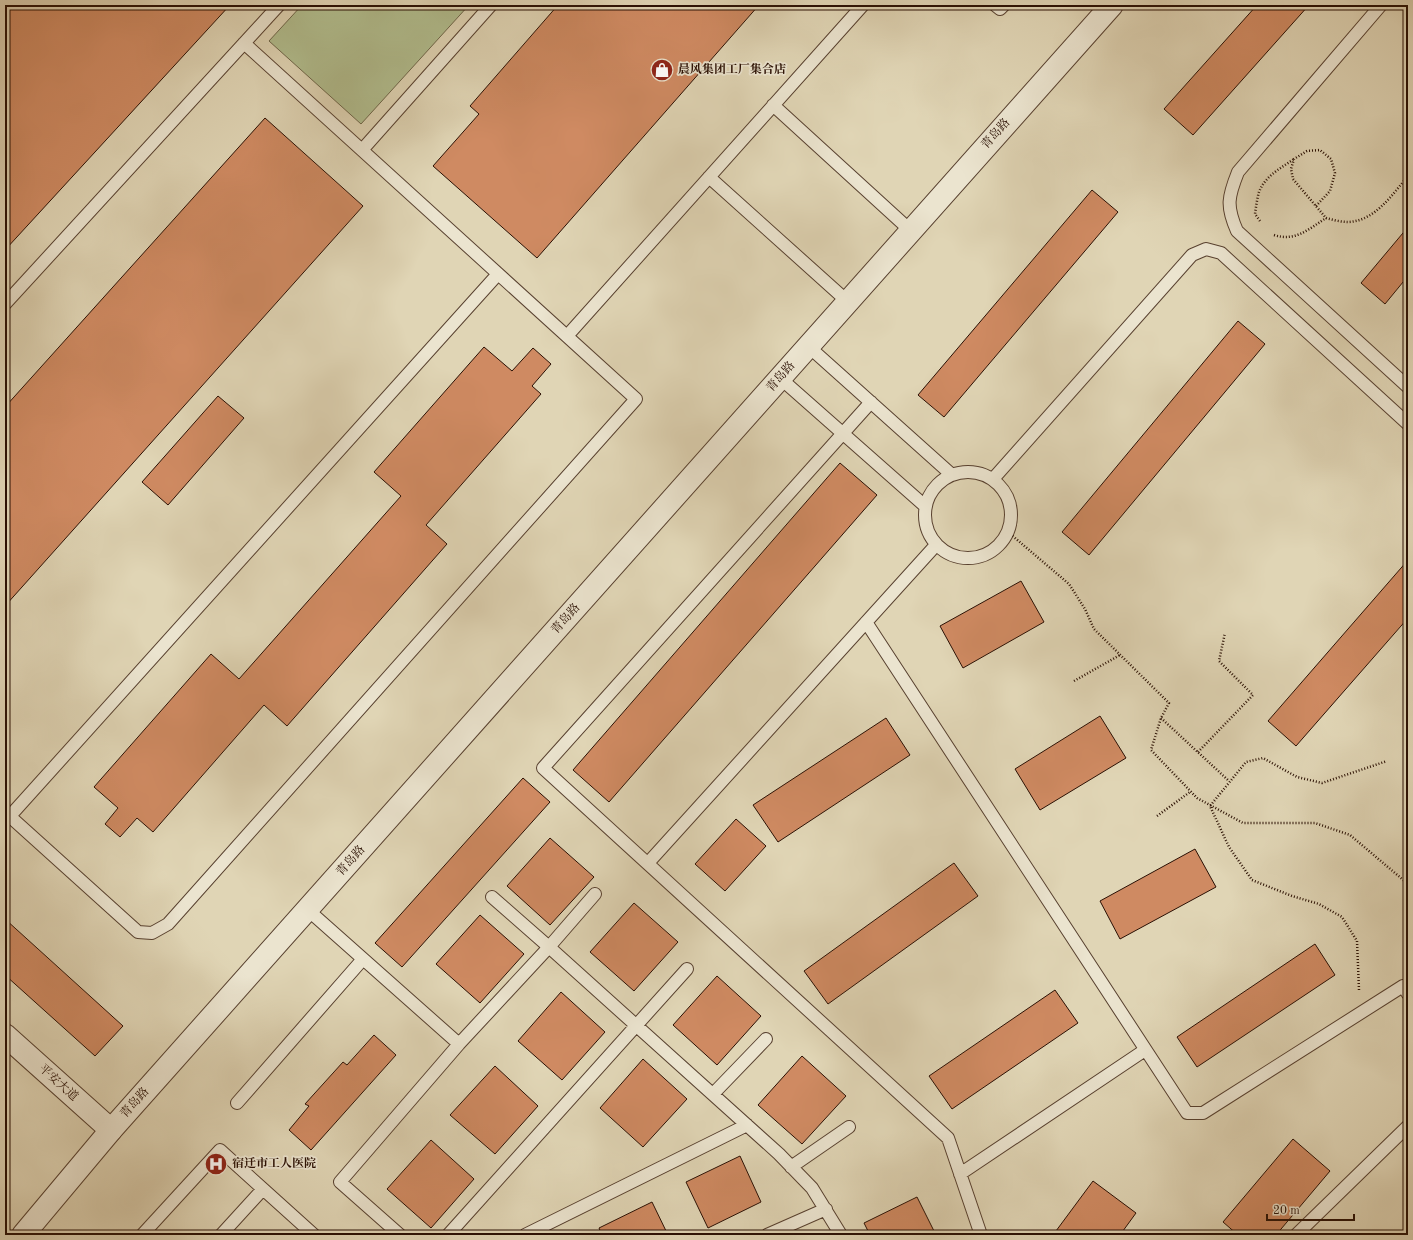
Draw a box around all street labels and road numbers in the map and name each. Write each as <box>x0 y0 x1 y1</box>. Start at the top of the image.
street label: 青岛路 <box>978 115 1013 151</box>
street label: 青岛路 <box>763 358 797 395</box>
street label: 青岛路 <box>548 600 583 636</box>
street label: 青岛路 <box>333 842 368 878</box>
street label: 平安大道 <box>36 1061 81 1104</box>
street label: 青岛路 <box>117 1084 152 1120</box>

